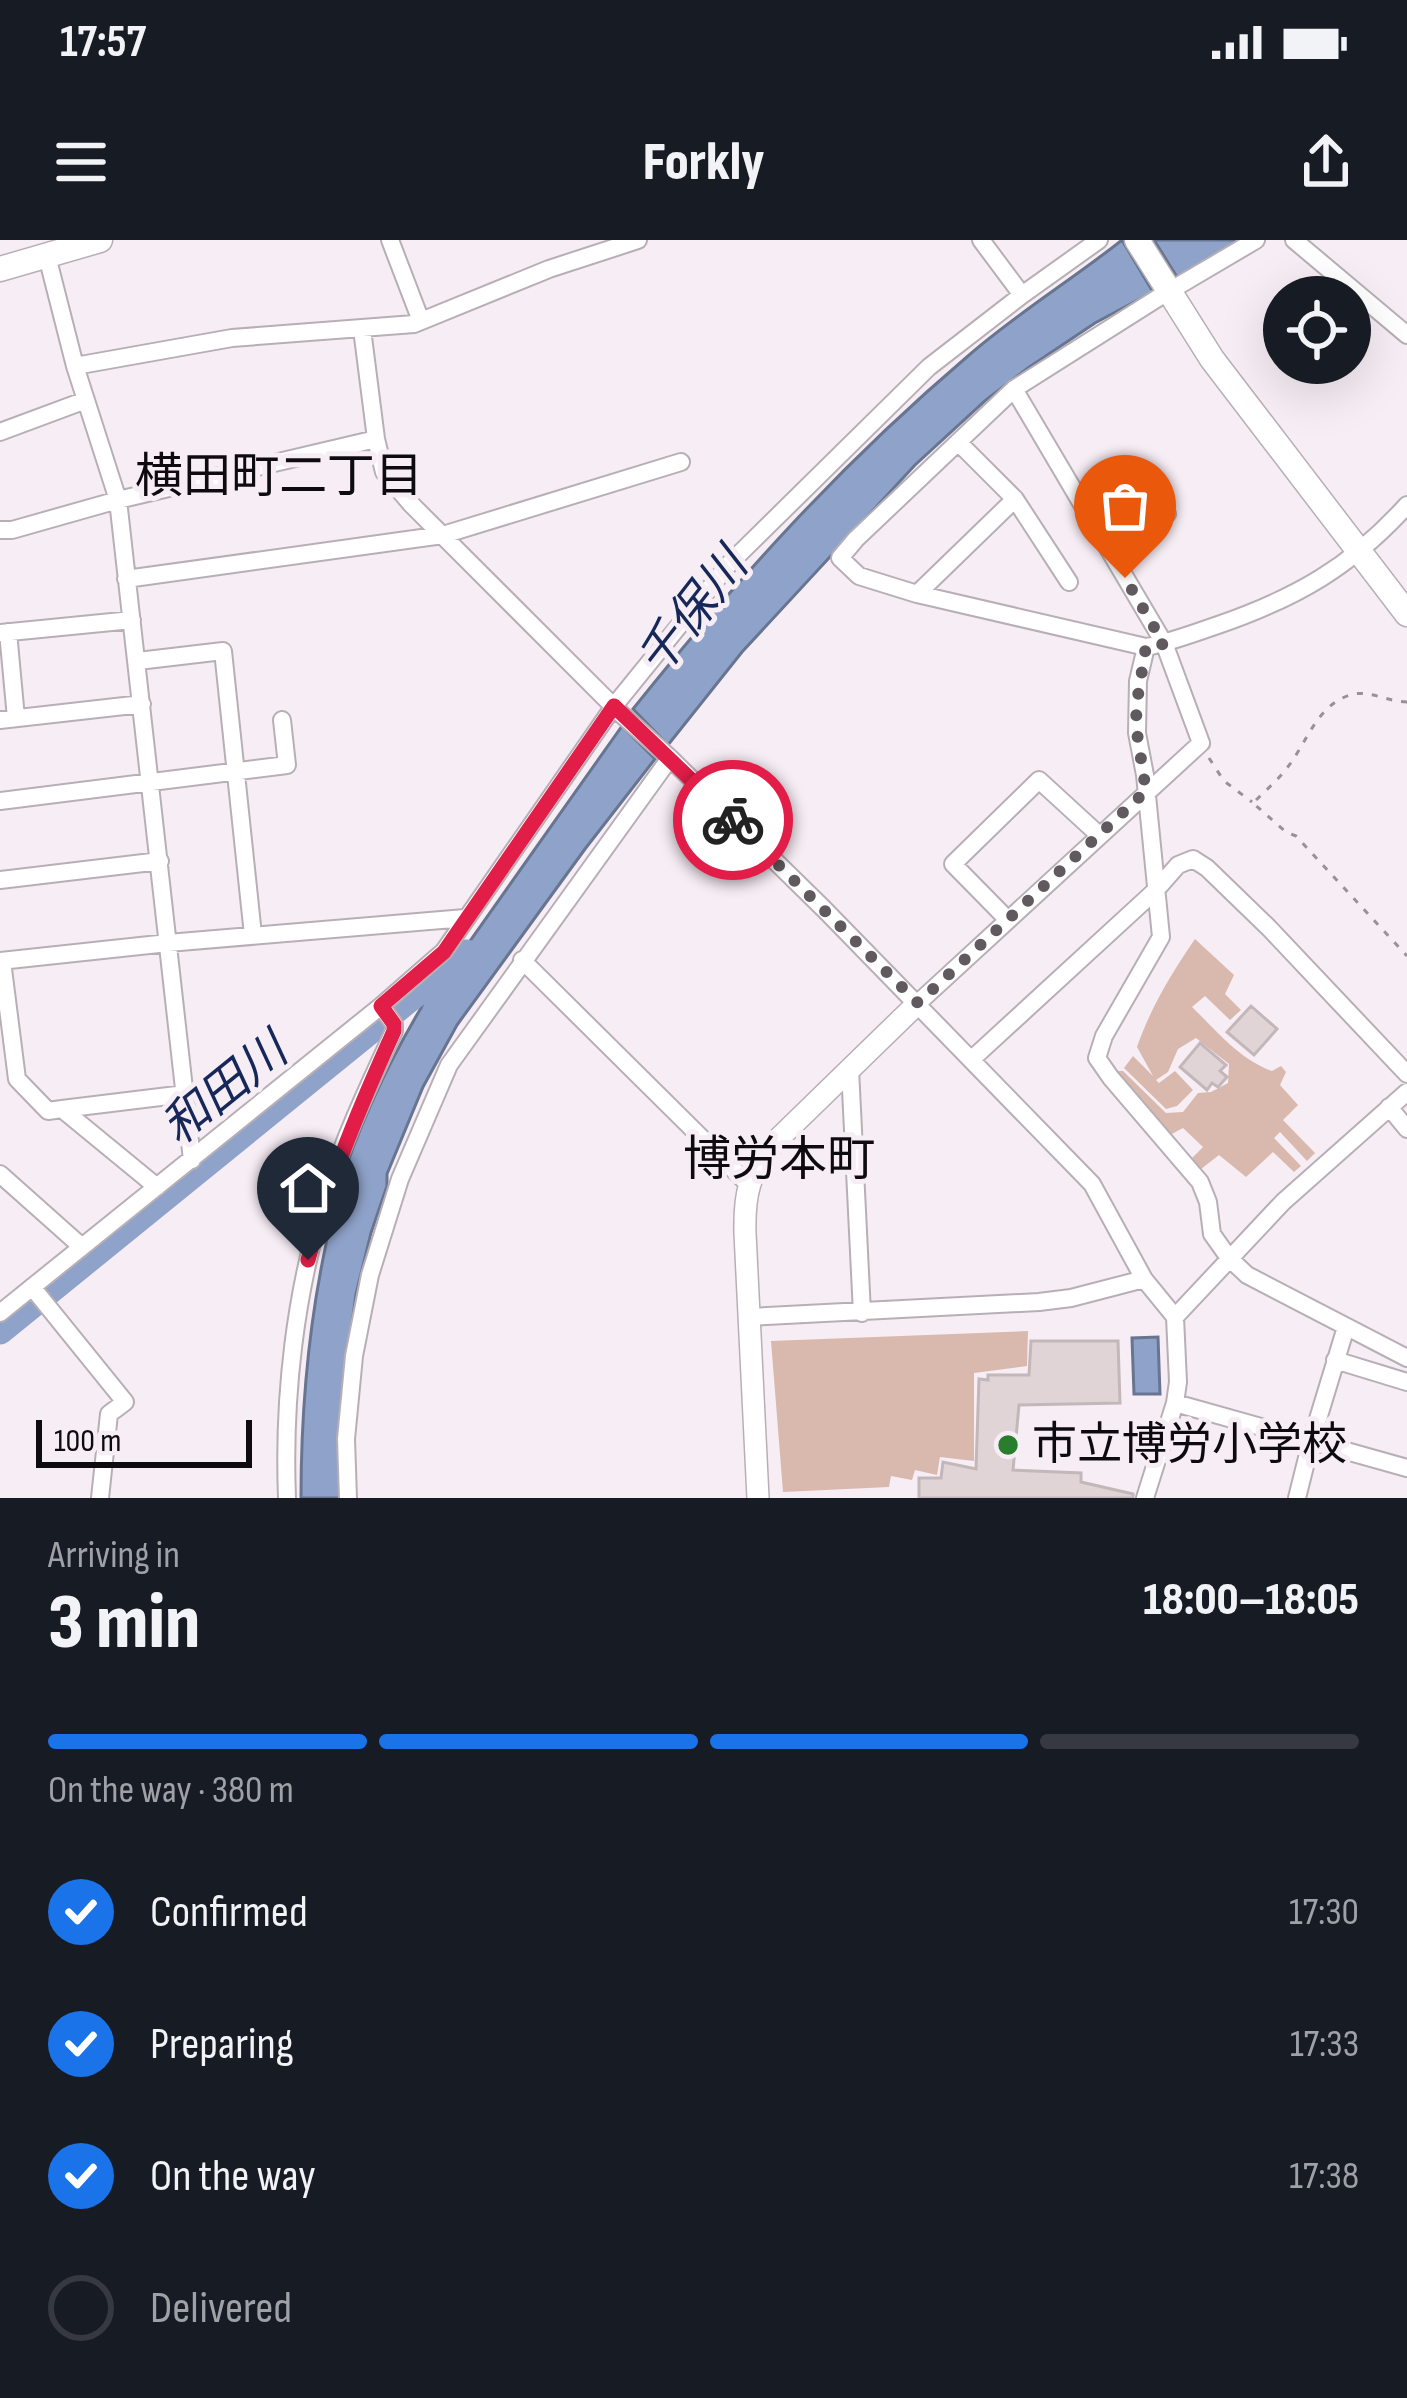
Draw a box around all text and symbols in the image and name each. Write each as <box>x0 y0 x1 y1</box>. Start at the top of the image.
text: 17:57 <box>60 15 146 70</box>
icon: menu <box>48 129 114 195</box>
icon: share <box>1293 129 1359 195</box>
text: Forkly <box>643 130 764 195</box>
map controls <box>1263 276 1371 384</box>
button: locate <box>1263 276 1371 384</box>
district label: 横田町二丁目 <box>135 449 423 506</box>
pin <box>1074 455 1176 578</box>
icon: bag <box>1092 473 1158 539</box>
water label: 千保川 <box>626 535 763 687</box>
courier <box>673 760 793 880</box>
icon: bike <box>700 787 766 853</box>
water label: 和田川 <box>151 1019 303 1157</box>
district label: 博労本町 <box>683 1132 875 1189</box>
pin <box>257 1137 359 1260</box>
icon: home <box>275 1155 341 1221</box>
scale bar <box>36 1414 252 1467</box>
place label: 市立博労小学校 <box>1032 1418 1347 1473</box>
text: 100 m <box>54 1421 121 1461</box>
marker: 市立博労小学校 <box>995 1432 1021 1458</box>
text: Arriving in <box>48 1532 180 1579</box>
text: 18:00–18:05 <box>1143 1573 1359 1628</box>
text: 3 min <box>48 1577 200 1670</box>
text: On the way · 380 m <box>48 1767 294 1814</box>
icon: check <box>48 1879 114 1945</box>
text: Confirmed <box>150 1885 308 1940</box>
text: 17:30 <box>1289 1889 1359 1936</box>
icon: check <box>48 2011 114 2077</box>
text: Preparing <box>150 2017 294 2072</box>
text: 17:33 <box>1290 2021 1359 2068</box>
icon: check <box>48 2143 114 2209</box>
text: On the way <box>150 2149 316 2204</box>
text: 17:38 <box>1289 2153 1359 2200</box>
text: Delivered <box>150 2281 292 2336</box>

